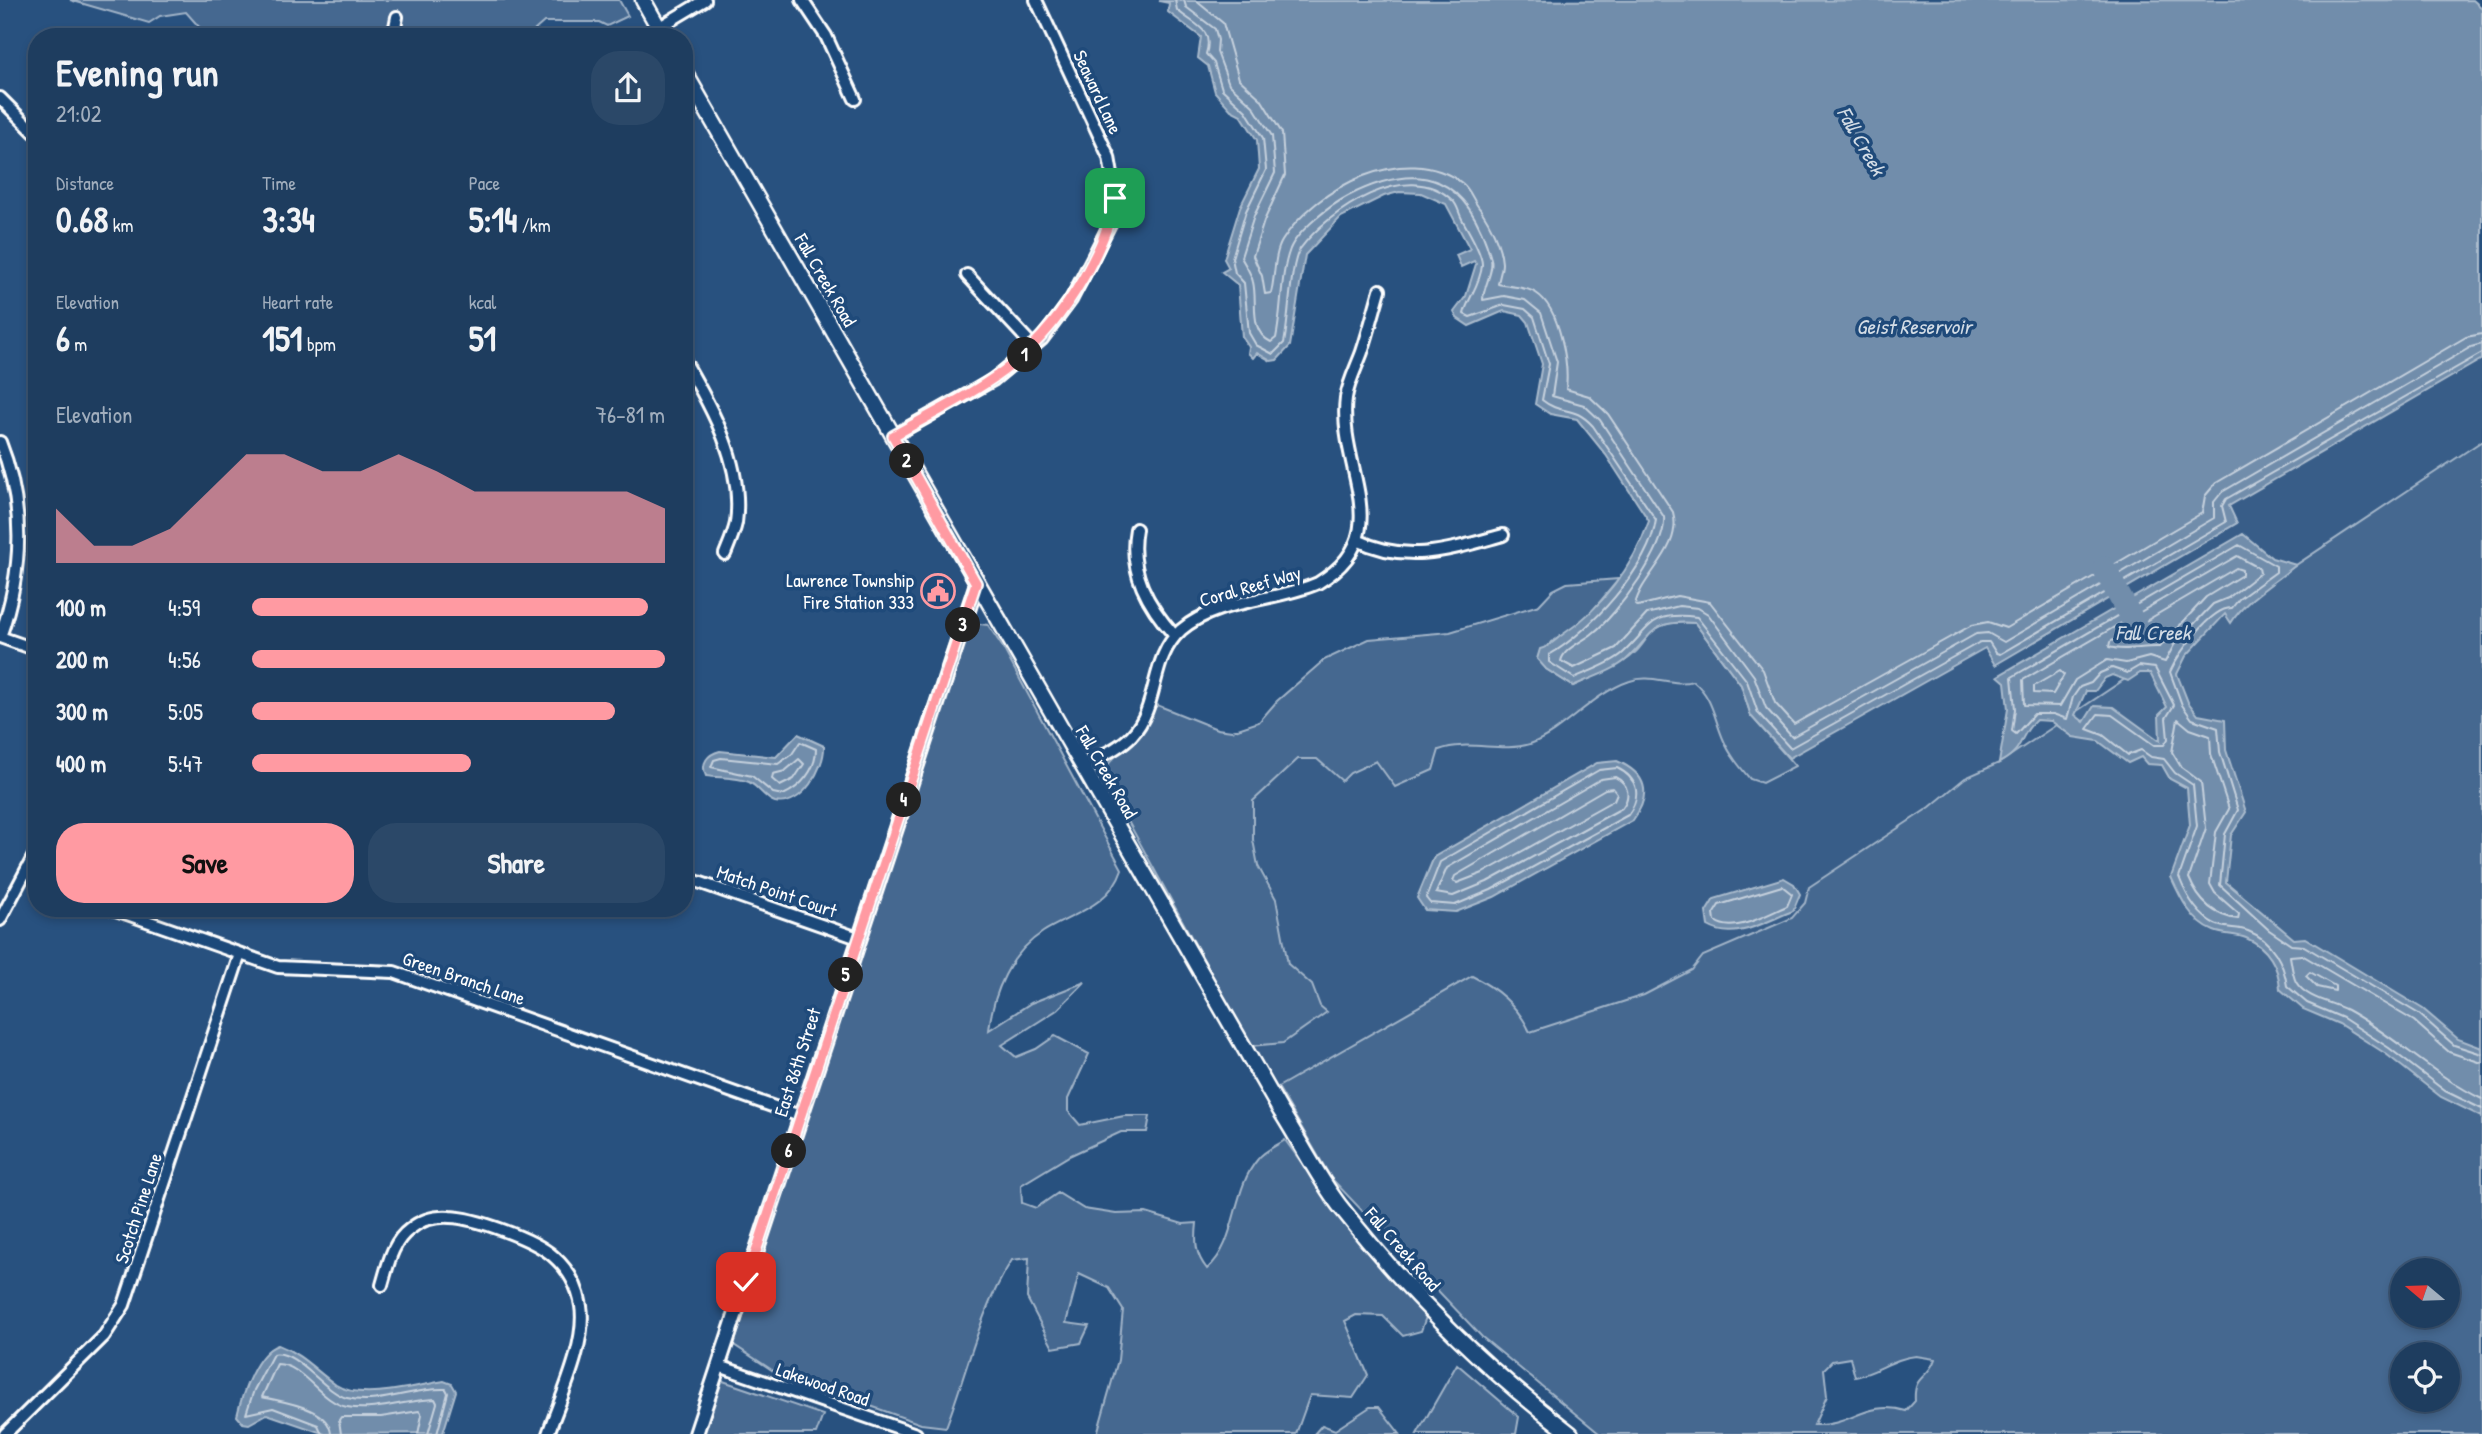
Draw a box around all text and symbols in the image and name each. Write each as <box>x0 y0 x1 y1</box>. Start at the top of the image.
text: Evening run <box>56 46 219 98</box>
street label: Seaward Lane <box>1067 46 1129 139</box>
button: share <box>591 51 665 125</box>
text: 21:02 <box>56 98 102 129</box>
water label: Fall Creek <box>1830 101 1894 182</box>
pin <box>1085 168 1145 228</box>
text: Distance <box>56 170 114 196</box>
text: Time <box>262 170 296 196</box>
text: Pace <box>469 170 500 196</box>
icon: arrive <box>1096 179 1134 217</box>
text: 0.68 <box>56 196 108 243</box>
text: 3:34 <box>262 196 315 243</box>
text: 5:14 <box>469 196 517 243</box>
text: km <box>108 212 133 238</box>
text: /km <box>517 212 551 238</box>
street label: Fall Creek Road <box>788 228 863 332</box>
text: Elevation <box>56 289 119 315</box>
text: Heart rate <box>262 289 333 315</box>
text: kcal <box>469 289 496 315</box>
water label: Geist Reservoir <box>1856 312 1975 341</box>
text: 6 <box>56 315 70 362</box>
text: 151 <box>262 315 303 362</box>
text: 51 <box>469 315 496 362</box>
text: m <box>70 331 87 357</box>
text: bpm <box>303 331 336 357</box>
pin: 1 <box>1007 338 1042 372</box>
text: 1 <box>1021 341 1028 367</box>
text: Elevation <box>56 399 132 430</box>
text: 76–81 m <box>596 399 665 430</box>
pin: 2 <box>890 444 925 478</box>
text: 2 <box>902 447 911 473</box>
street label: Coral Reef Way <box>1196 559 1304 613</box>
place label: Lawrence Township Fire Station 333 <box>786 567 914 615</box>
public building icon: Lawrence Township Fire Station 333 <box>919 572 957 610</box>
text: 100 m <box>56 592 106 623</box>
text: 4:59 <box>168 592 200 623</box>
pin: 3 <box>946 608 981 642</box>
text: 3 <box>958 611 967 637</box>
water label: Fall Creek <box>2115 618 2193 647</box>
text: 200 m <box>56 644 108 675</box>
text: 4:56 <box>168 644 201 675</box>
text: 300 m <box>56 696 108 727</box>
text: 5:05 <box>168 696 203 727</box>
street label: Fall Creek Road <box>1069 720 1144 824</box>
text: 400 m <box>56 748 106 779</box>
text: 5:47 <box>168 748 203 779</box>
pin: 4 <box>886 782 922 818</box>
text: 4 <box>900 786 907 812</box>
button: Save <box>56 823 354 903</box>
button: Share <box>368 823 665 903</box>
street label: Match Point Court <box>714 858 841 924</box>
street label: Green Branch Lane <box>399 945 529 1011</box>
pin: 5 <box>828 958 864 992</box>
text: 5 <box>841 961 850 987</box>
street label: East 86th Street <box>767 1004 827 1120</box>
pin: 6 <box>772 1134 806 1168</box>
text: 6 <box>785 1137 792 1163</box>
street label: Scotch Pine Lane <box>108 1149 168 1267</box>
street label: Fall Creek Road <box>1359 1201 1447 1297</box>
pin <box>716 1252 776 1312</box>
north arrow <box>2390 1258 2460 1328</box>
map controls <box>2390 1258 2460 1412</box>
icon: check <box>727 1263 765 1301</box>
button: locate <box>2390 1342 2460 1412</box>
street label: Lakewood Road <box>773 1356 874 1412</box>

